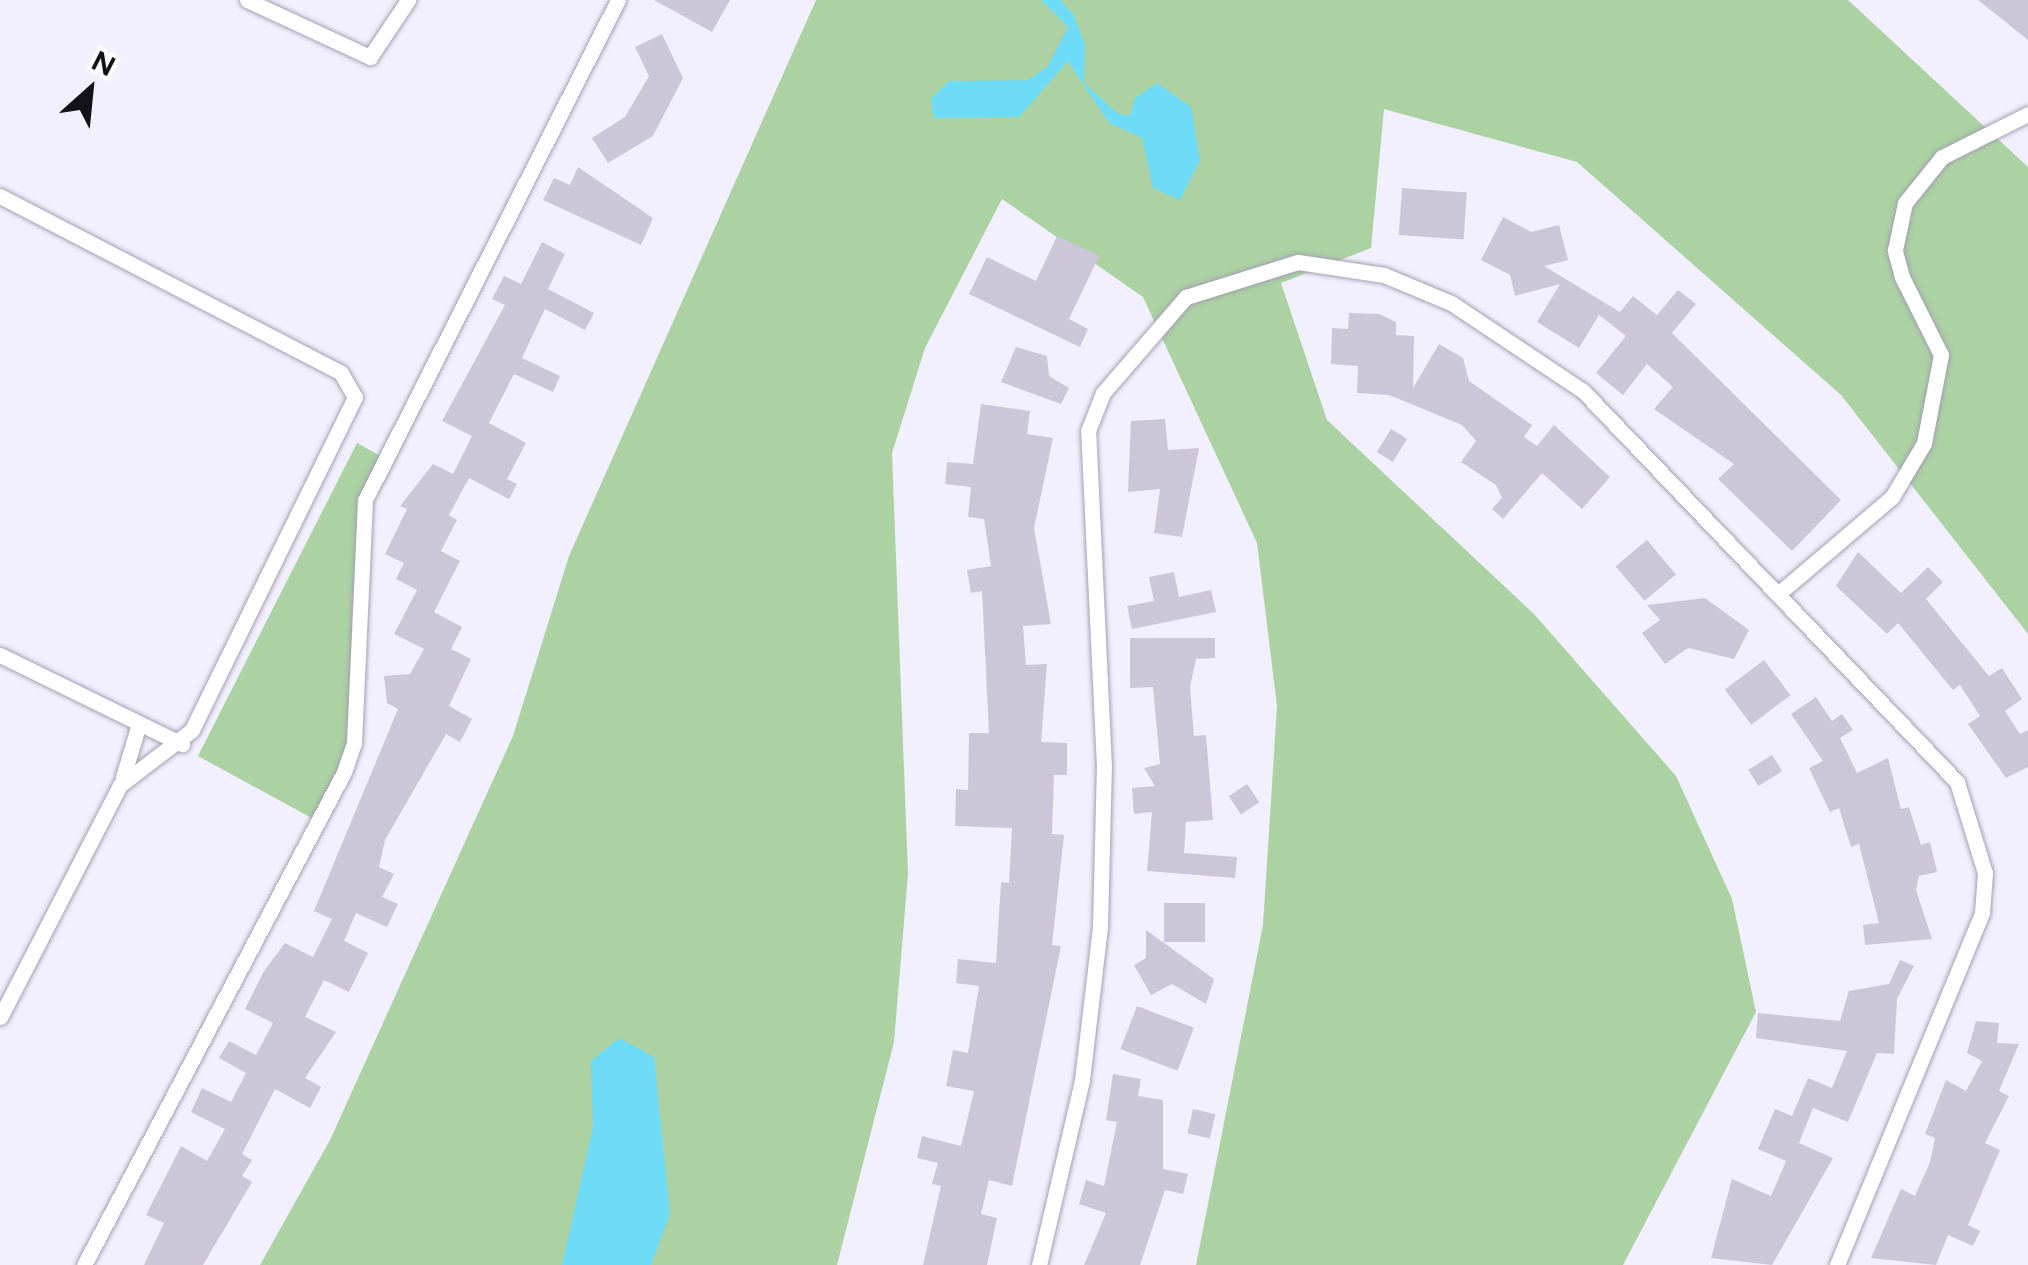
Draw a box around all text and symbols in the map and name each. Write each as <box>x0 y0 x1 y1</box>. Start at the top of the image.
north arrow <box>40 40 140 140</box>
text: N <box>86 43 121 83</box>

